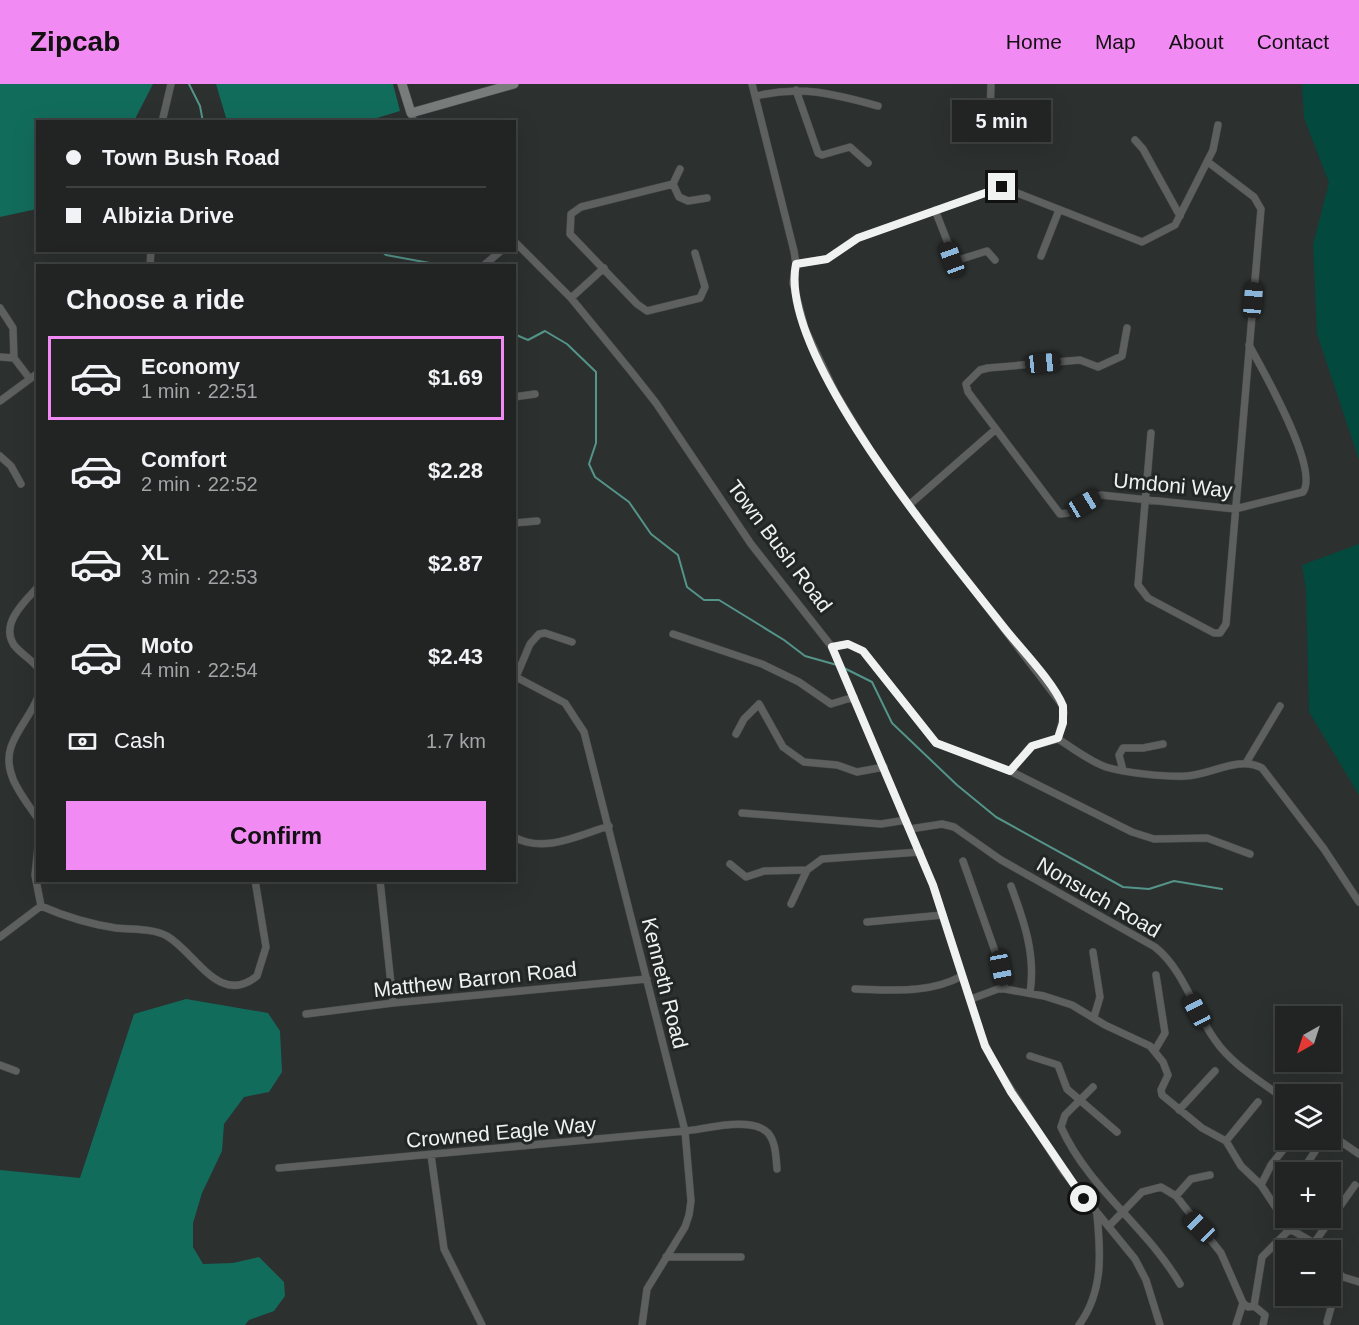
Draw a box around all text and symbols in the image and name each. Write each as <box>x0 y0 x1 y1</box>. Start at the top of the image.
text: Zipcab <box>30 26 120 57</box>
text: Home <box>1006 30 1062 53</box>
text: Map <box>1095 30 1136 53</box>
text: About <box>1169 30 1224 53</box>
text: Contact <box>1257 30 1329 53</box>
callout: 5 min <box>952 100 1052 142</box>
text: 5 min <box>975 110 1028 132</box>
text: Town Bush Road <box>102 145 280 170</box>
route end <box>988 173 1015 200</box>
text: Albizia Drive <box>102 203 234 228</box>
car <box>937 239 967 279</box>
car <box>1242 281 1264 319</box>
text: Choose a ride <box>66 285 245 315</box>
icon: car <box>69 351 123 405</box>
car <box>1024 352 1062 374</box>
text: Economy <box>141 354 240 379</box>
text: $1.69 <box>428 365 483 390</box>
text: 1 min · 22:51 <box>141 380 258 402</box>
icon: car <box>69 444 123 498</box>
text: Comfort <box>141 447 227 472</box>
text: $2.28 <box>428 458 483 483</box>
street label: Umdoni Way <box>1113 468 1234 502</box>
text: 2 min · 22:52 <box>141 473 258 495</box>
street label: Town Bush Road <box>723 476 837 616</box>
car <box>1064 487 1104 521</box>
icon: car <box>69 537 123 591</box>
text: XL <box>141 540 169 565</box>
text: $2.87 <box>428 551 483 576</box>
text: 3 min · 22:53 <box>141 566 258 588</box>
icon: car <box>69 630 123 684</box>
text: Moto <box>141 633 194 658</box>
text: $2.43 <box>428 644 483 669</box>
text: 4 min · 22:54 <box>141 659 258 681</box>
icon: cash <box>66 725 99 758</box>
text: Cash <box>114 728 165 753</box>
text: 1.7 km <box>426 730 486 752</box>
button: Confirm <box>66 801 486 870</box>
street label: Nonsuch Road <box>1033 852 1165 942</box>
street label: Kenneth Road <box>638 915 692 1051</box>
car <box>989 949 1013 987</box>
street label: Matthew Barron Road <box>372 957 578 1001</box>
car <box>1181 991 1213 1031</box>
north arrow <box>1275 1006 1341 1072</box>
map controls <box>1275 1006 1341 1306</box>
button: layers <box>1275 1084 1341 1150</box>
street label: Crowned Eagle Way <box>405 1112 597 1152</box>
button: + <box>1275 1162 1341 1228</box>
route start <box>1070 1185 1097 1212</box>
car <box>1181 1208 1219 1246</box>
button: − <box>1275 1240 1341 1306</box>

